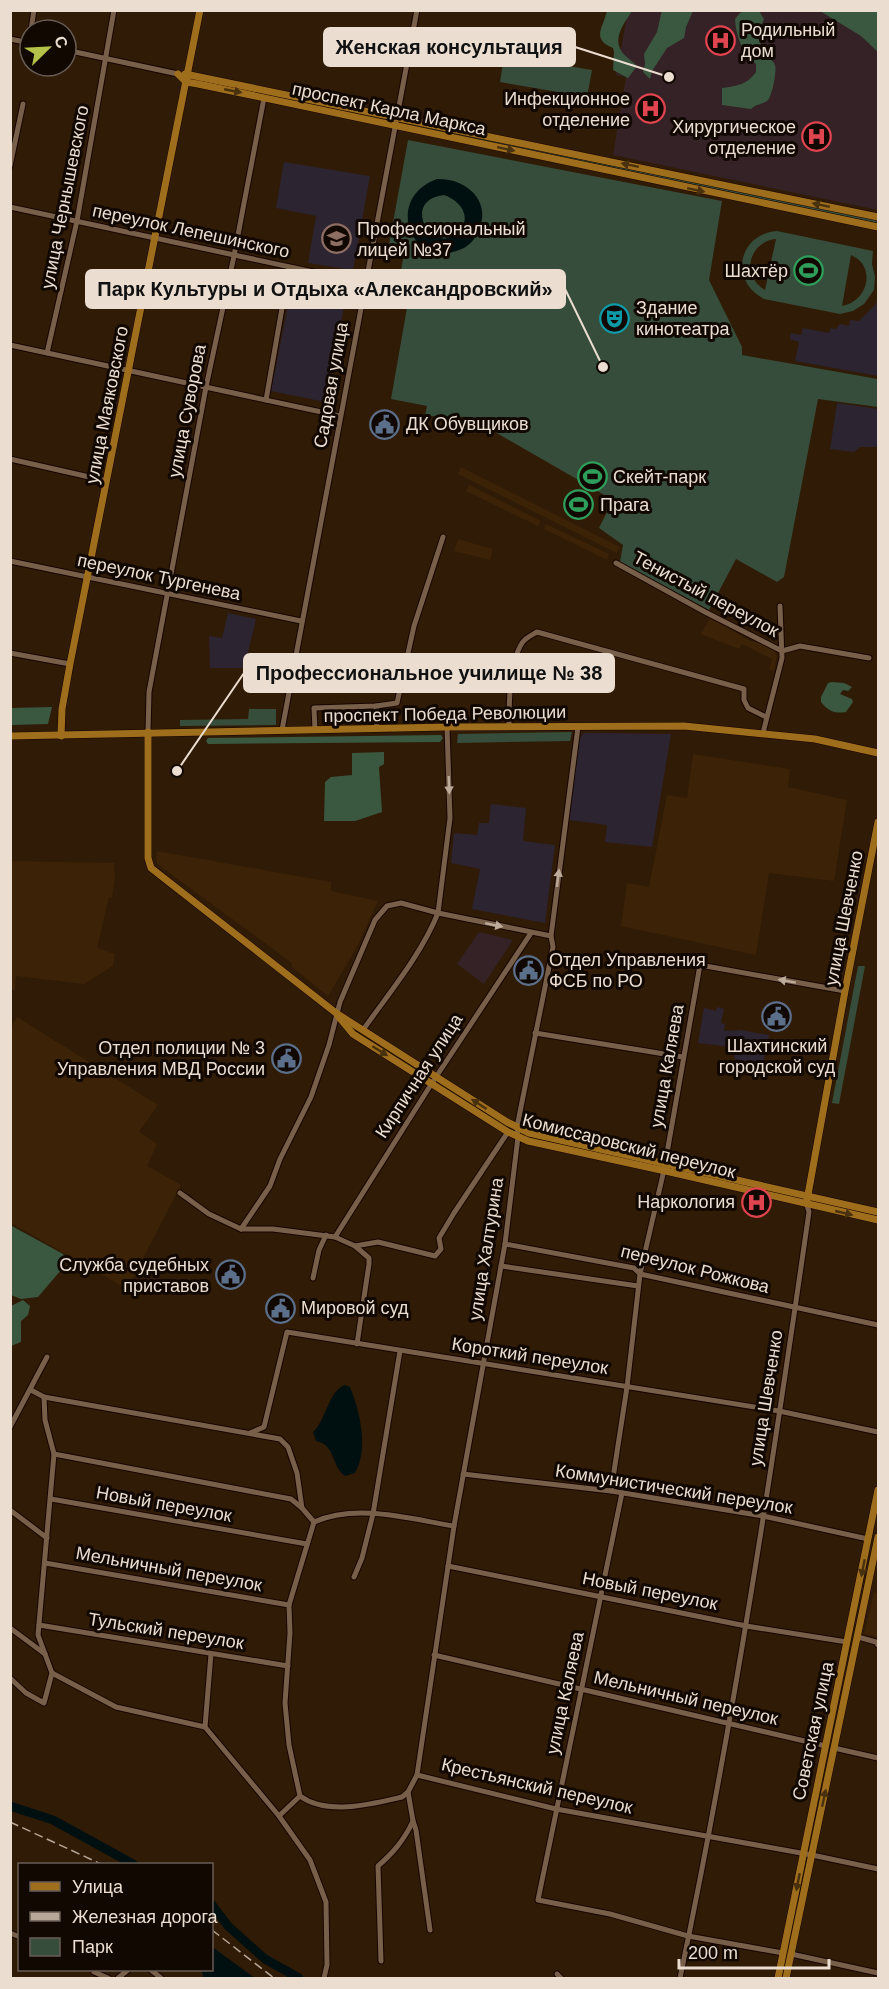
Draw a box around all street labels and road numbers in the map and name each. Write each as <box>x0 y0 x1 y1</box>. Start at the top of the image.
street label: проспект Карла Маркса <box>290 79 489 140</box>
street label: улица Чернышевского <box>37 104 93 290</box>
street label: переулок Лепешинского <box>91 200 291 262</box>
street label: Садовая улица <box>310 320 352 449</box>
street label: улица Маяковского <box>82 324 132 486</box>
street label: улица Суворова <box>164 342 210 479</box>
street label: Тенистый переулок <box>630 547 782 641</box>
street label: переулок Тургенева <box>76 550 243 604</box>
street label: проспект Победа Революции <box>324 702 566 726</box>
street label: улица Шевченко <box>821 849 867 987</box>
street label: улица Каляева <box>646 1002 688 1129</box>
street label: Кирпичная улица <box>371 1009 467 1142</box>
street label: Комиссаровский переулок <box>520 1110 738 1182</box>
street label: улица Халтурина <box>465 1175 507 1322</box>
street label: переулок Рожкова <box>619 1241 772 1297</box>
street label: улица Шевченко <box>745 1329 787 1467</box>
street label: Короткий переулок <box>450 1334 610 1378</box>
street label: Коммунистический переулок <box>554 1460 794 1518</box>
street label: Новый переулок <box>95 1482 233 1526</box>
street label: Мельничный переулок <box>74 1543 264 1595</box>
street label: Новый переулок <box>581 1568 719 1614</box>
street label: Тульский переулок <box>87 1609 245 1653</box>
street label: улица Каляева <box>542 1629 588 1756</box>
street label: Советская улица <box>789 1659 838 1802</box>
street label: Мельничный переулок <box>592 1667 780 1729</box>
street label: Крестьянский переулок <box>439 1754 635 1818</box>

